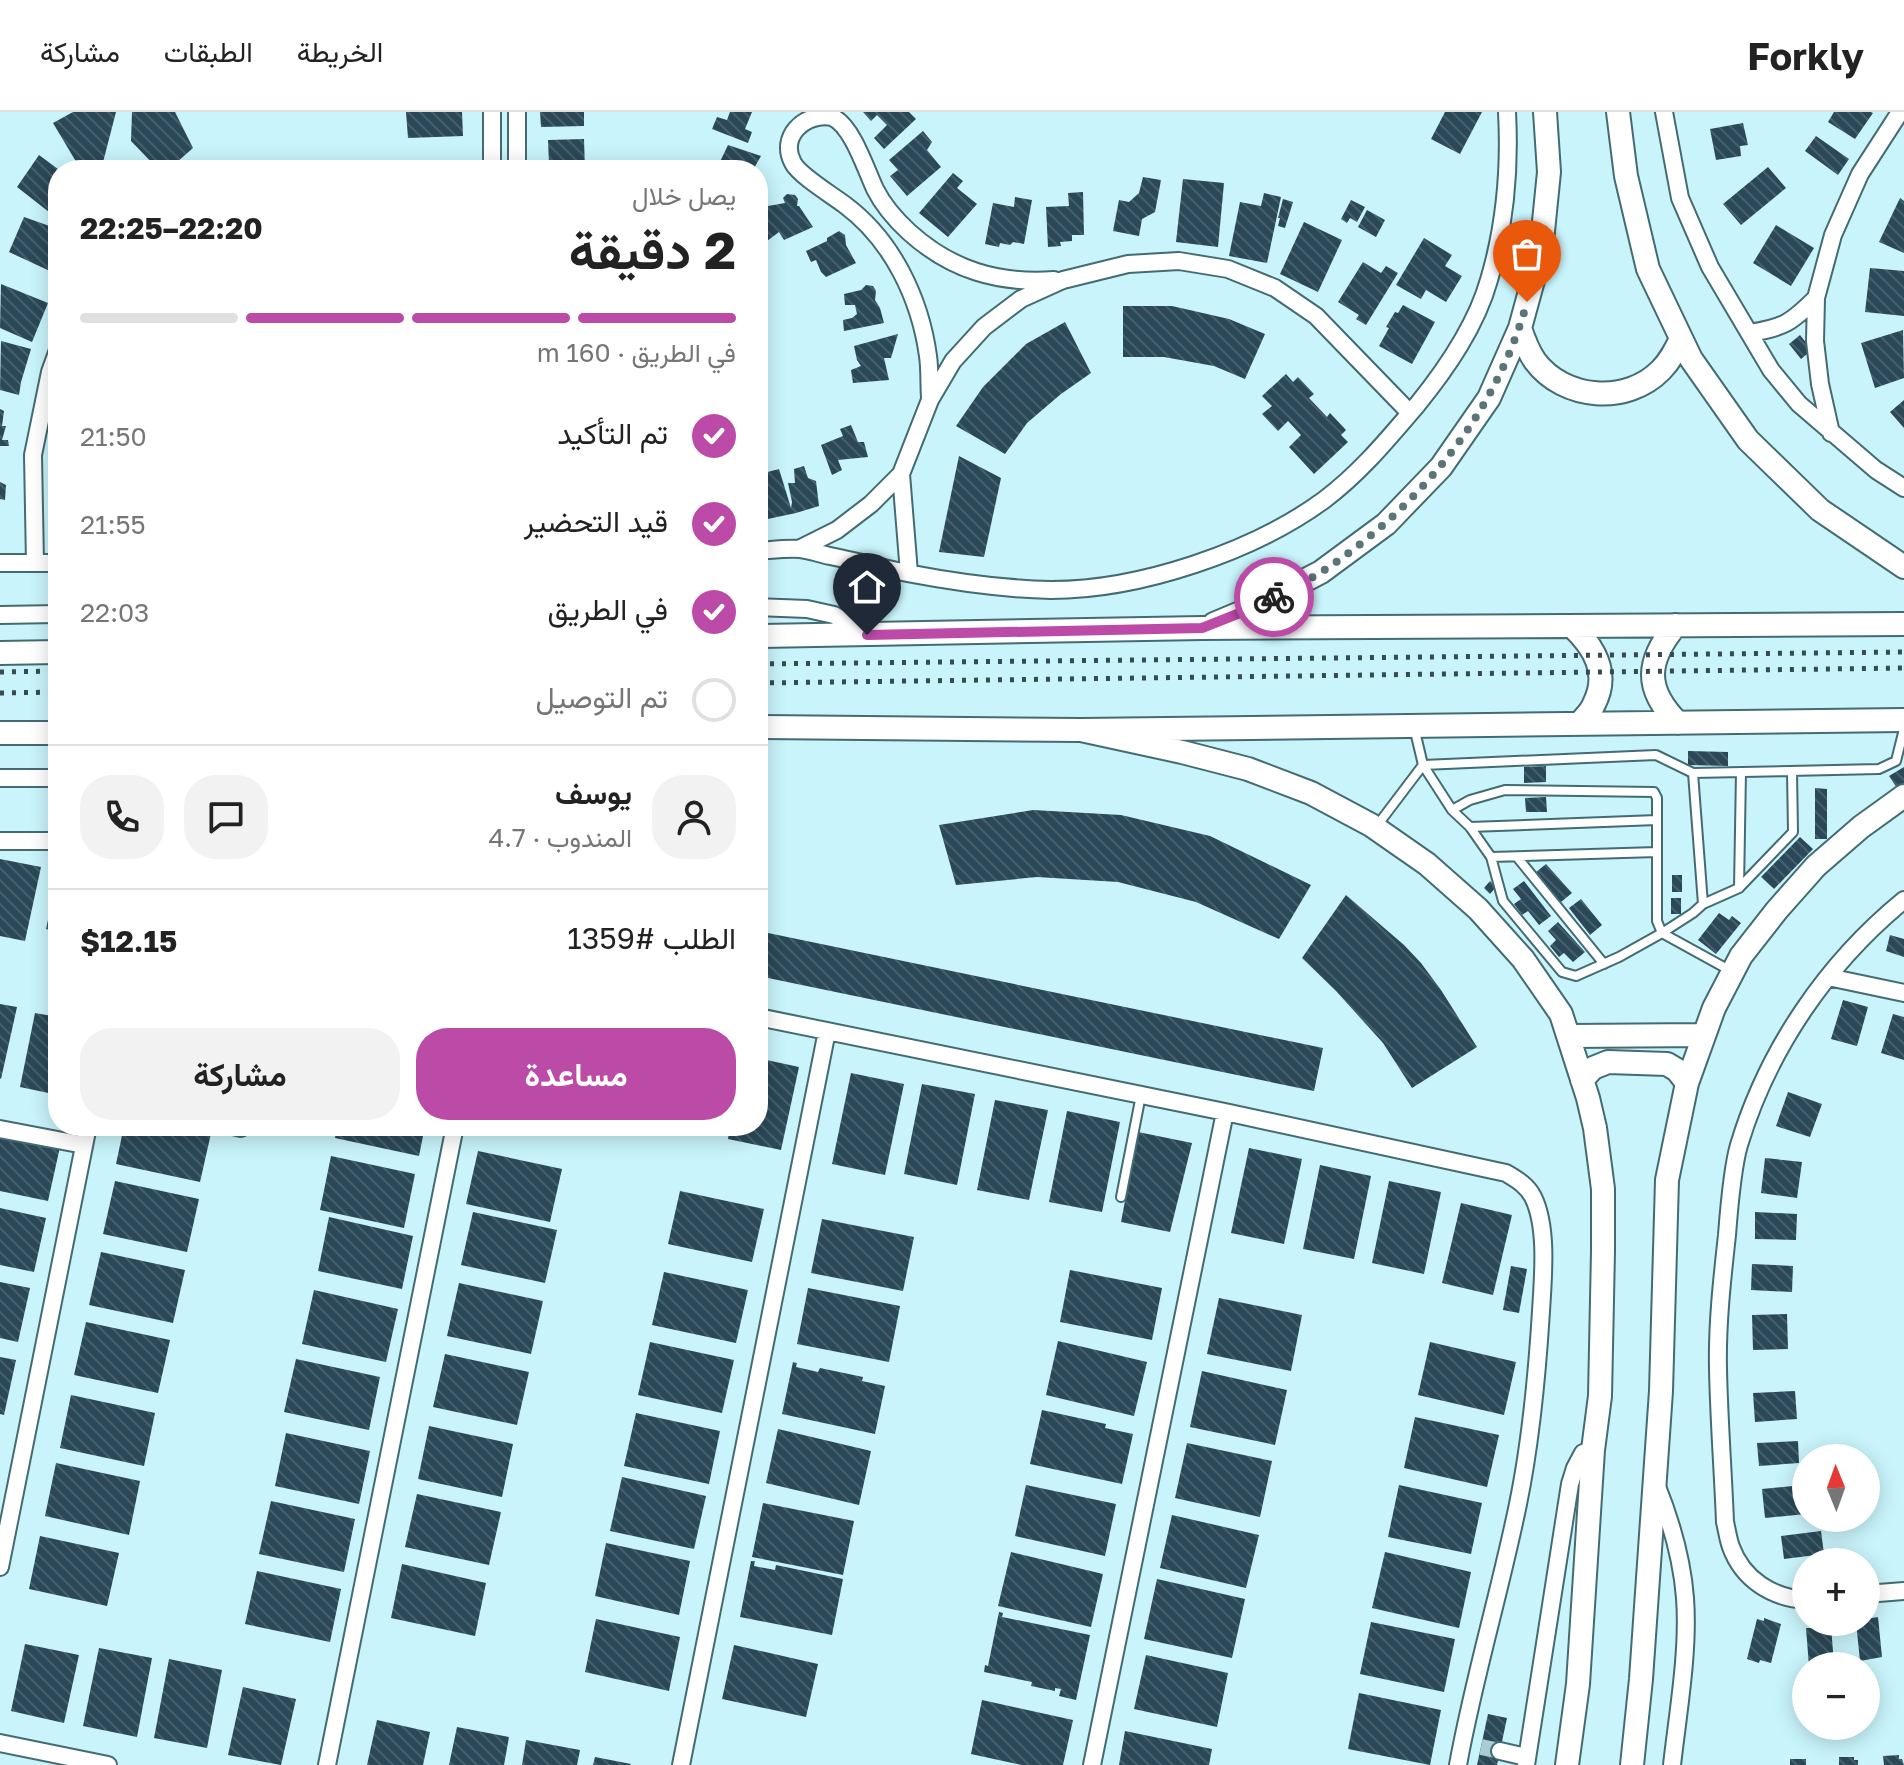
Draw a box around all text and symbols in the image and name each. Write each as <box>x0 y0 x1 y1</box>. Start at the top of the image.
text: Forkly <box>1747 33 1864 78</box>
text: مشاركة <box>40 35 120 68</box>
text: الطبقات <box>164 35 253 68</box>
text: الخريطة <box>297 35 383 68</box>
text: يصل خلال <box>632 180 736 211</box>
text: 22:20–22:25 <box>80 210 263 246</box>
text: 2 دقيقة <box>569 218 736 280</box>
pin <box>1493 220 1561 302</box>
icon: bag <box>1505 232 1549 276</box>
text: في الطريق · 160 m <box>537 337 736 368</box>
icon: check <box>692 414 736 458</box>
text: تم التأكيد <box>557 415 668 451</box>
text: 21:50 <box>80 421 147 452</box>
icon: check <box>692 502 736 546</box>
text: قيد التحضير <box>524 503 668 539</box>
text: 21:55 <box>80 509 146 540</box>
pin <box>833 553 901 635</box>
courier <box>1234 557 1314 637</box>
icon: home <box>845 565 889 609</box>
icon: bike <box>1252 575 1296 619</box>
icon: check <box>692 590 736 634</box>
text: في الطريق <box>547 591 668 627</box>
text: 22:03 <box>80 597 149 628</box>
text: تم التوصيل <box>535 679 668 715</box>
button: phone <box>80 775 164 859</box>
button: chat <box>184 775 268 859</box>
text: يوسف <box>555 775 632 811</box>
button: person <box>652 775 736 859</box>
text: المندوب · 4.7 <box>488 822 632 853</box>
text: الطلب #1359 <box>567 920 736 956</box>
text: $12.15 <box>80 923 177 959</box>
button: مشاركة <box>80 1028 400 1120</box>
button: مساعدة <box>416 1028 736 1120</box>
north arrow <box>1792 1444 1880 1532</box>
map controls <box>1792 1444 1880 1740</box>
button: + <box>1792 1548 1880 1636</box>
button: − <box>1792 1652 1880 1740</box>

